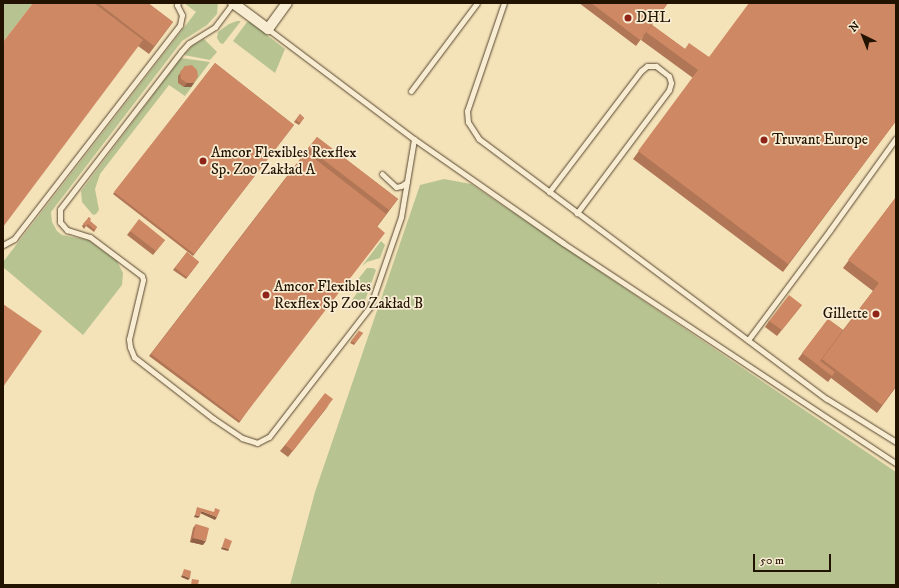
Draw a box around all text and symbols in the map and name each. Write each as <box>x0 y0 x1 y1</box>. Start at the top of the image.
place label: DHL <box>636 9 670 27</box>
marker: DHL <box>623 13 633 23</box>
north arrow <box>843 16 883 56</box>
text: N <box>847 19 863 35</box>
place label: Truvant Europe <box>772 131 868 149</box>
marker: Truvant Europe <box>759 135 769 145</box>
place label: Amcor Flexibles Rexflex Sp. Zoo Zakład A <box>211 143 357 178</box>
marker: Amcor Flexibles Rexflex Sp. Zoo Zakład A <box>198 156 208 166</box>
place label: Amcor Flexibles Rexflex Sp Zoo Zakład B <box>274 277 423 312</box>
marker: Amcor Flexibles Rexflex Sp Zoo Zakład B <box>261 290 271 300</box>
place label: Gillette <box>823 305 868 323</box>
marker: Gillette <box>871 309 881 319</box>
scale bar <box>755 546 833 572</box>
text: 50 m <box>760 553 784 568</box>

